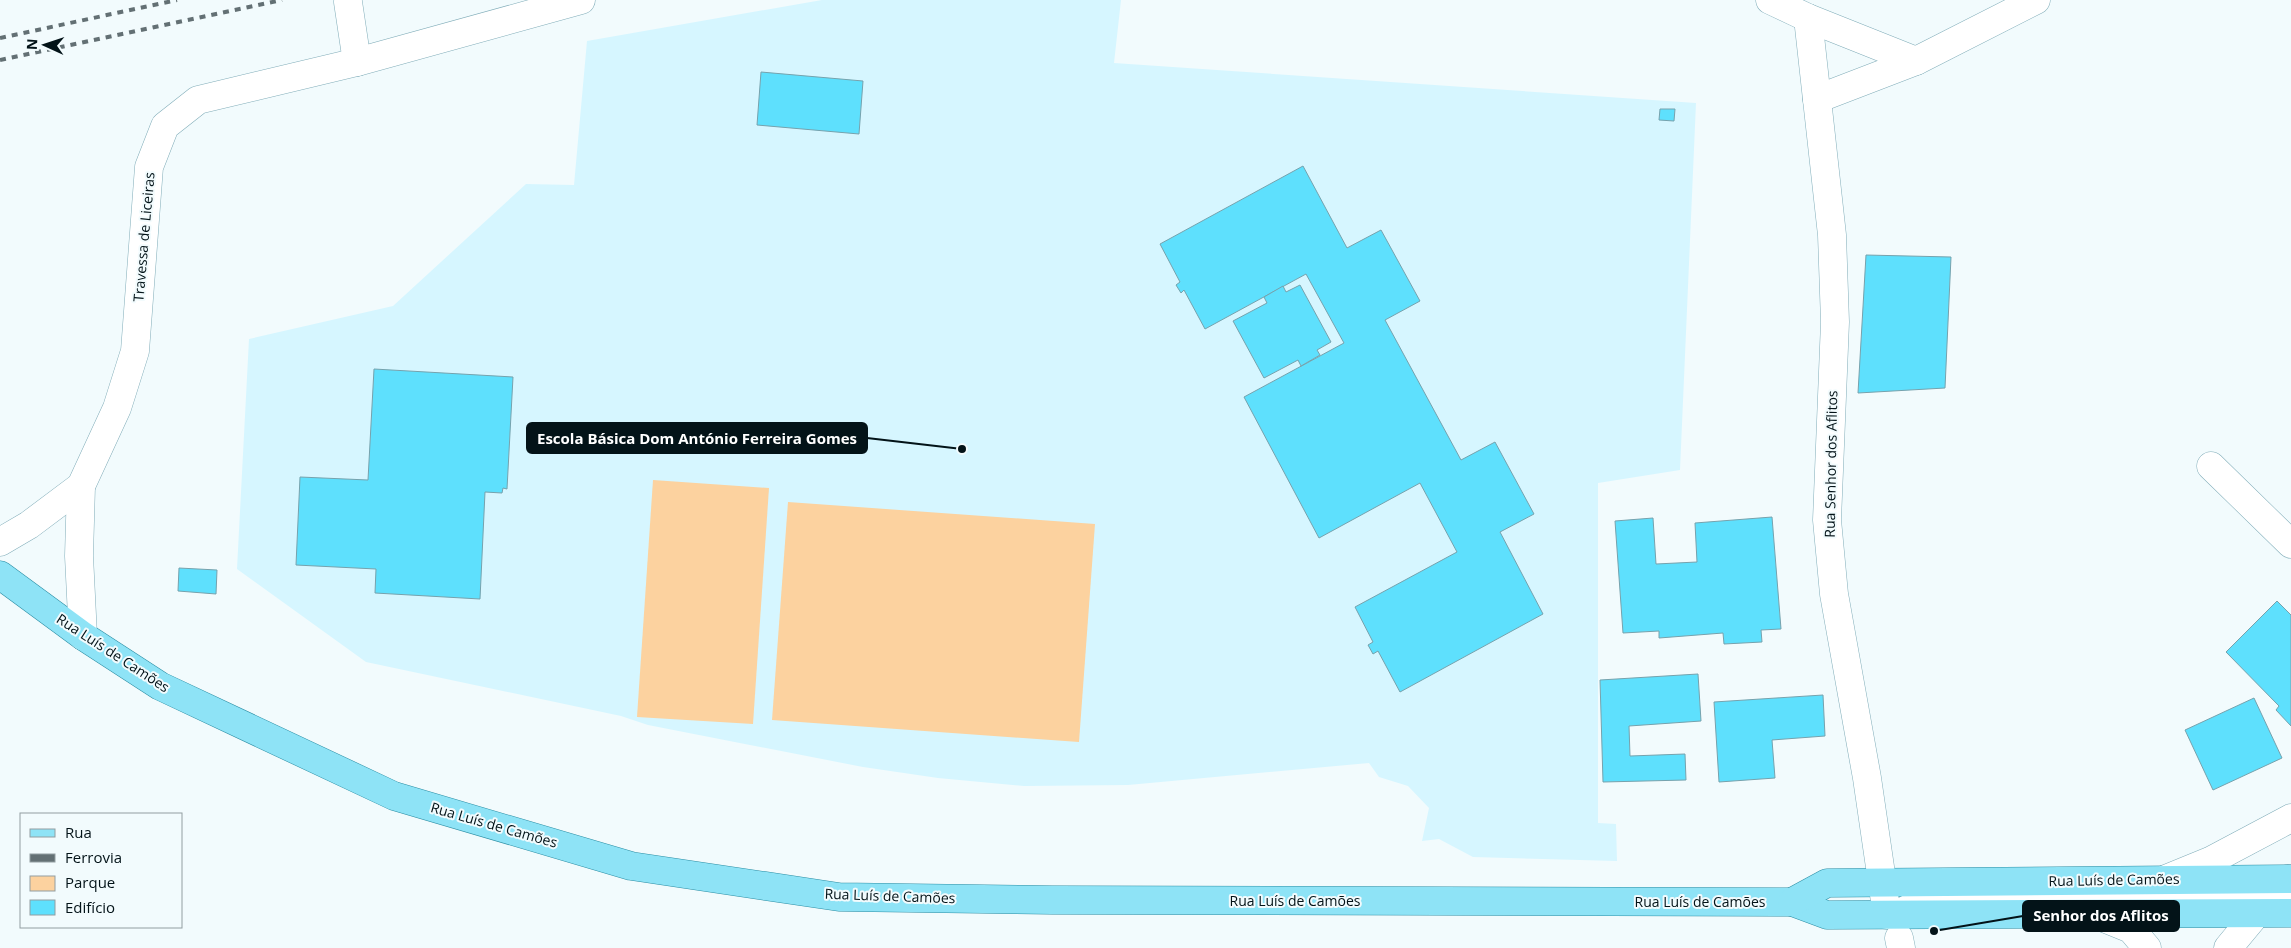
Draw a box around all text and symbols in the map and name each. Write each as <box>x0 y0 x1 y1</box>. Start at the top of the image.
north arrow <box>20 20 70 70</box>
text: N <box>22 38 41 50</box>
street label: Travessa de Liceiras <box>128 171 159 303</box>
street label: Rua Senhor dos Aflitos <box>1820 390 1841 538</box>
callout: Escola Básica Dom António Ferreira Gomes <box>527 423 867 453</box>
text: Escola Básica Dom António Ferreira Gomes <box>537 428 857 448</box>
street label: Rua Luís de Camões <box>53 609 174 696</box>
street label: Rua Luís de Camões <box>429 797 560 852</box>
legend <box>20 813 182 928</box>
text: Rua <box>65 822 92 842</box>
text: Ferrovia <box>65 847 122 867</box>
street label: Rua Luís de Camões <box>2048 869 2180 890</box>
text: Parque <box>65 872 115 892</box>
street label: Rua Luís de Camões <box>824 884 956 907</box>
street label: Rua Luís de Camões <box>1230 891 1361 910</box>
street label: Rua Luís de Camões <box>1635 892 1766 911</box>
text: Edifício <box>65 897 115 917</box>
callout: Senhor dos Aflitos <box>2023 901 2179 931</box>
text: Senhor dos Aflitos <box>2033 905 2169 925</box>

